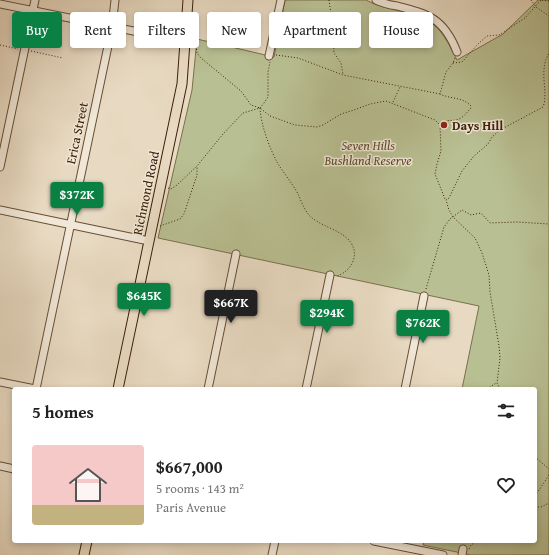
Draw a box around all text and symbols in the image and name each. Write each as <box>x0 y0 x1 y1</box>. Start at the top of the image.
chip: Buy <box>12 12 62 48</box>
chip: Rent <box>70 12 126 48</box>
chip: Filters <box>134 12 199 48</box>
chip: New <box>207 12 261 48</box>
chip: Apartment <box>269 12 361 48</box>
chip: House <box>369 12 433 48</box>
street label: Erica Street <box>61 100 93 166</box>
place label: Days Hill <box>452 116 503 135</box>
marker: Days Hill <box>439 120 449 130</box>
park label: Seven Hills Bushland Reserve <box>323 136 412 170</box>
street label: Richmond Road <box>128 149 164 237</box>
pin: $372K <box>49 182 105 216</box>
text: $372K <box>59 185 95 204</box>
pin: $645K <box>116 283 172 317</box>
text: $645K <box>126 286 162 305</box>
pin: $667K <box>203 290 259 324</box>
text: $667K <box>213 293 249 312</box>
pin: $294K <box>299 300 355 334</box>
text: $294K <box>309 303 345 322</box>
pin: $762K <box>395 310 451 344</box>
text: $762K <box>405 313 441 332</box>
text: 5 homes <box>32 399 94 424</box>
icon: filters <box>495 400 517 422</box>
text: $667,000 <box>156 454 222 479</box>
icon: home <box>64 461 112 509</box>
icon: heart <box>495 474 517 496</box>
text: 5 rooms · 143 m² <box>156 479 244 498</box>
text: Paris Avenue <box>156 498 226 517</box>

